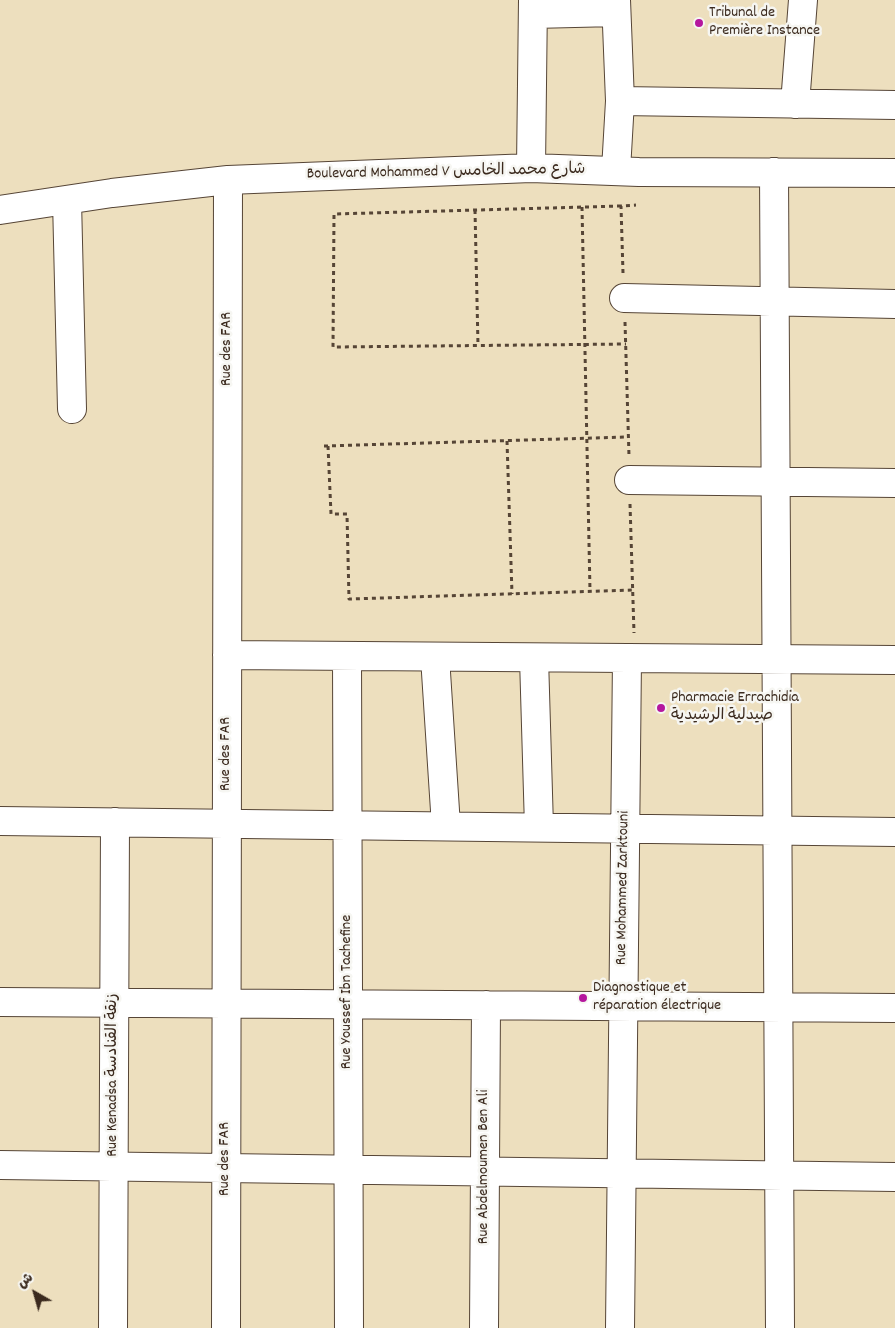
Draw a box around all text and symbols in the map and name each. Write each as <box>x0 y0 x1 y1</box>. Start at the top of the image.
place label: Tribunal de Première Instance <box>709 4 820 42</box>
marker: Tribunal de Première Instance <box>693 17 705 29</box>
street label: Boulevard Mohammed V شارع محمد الخامس <box>307 161 585 185</box>
street label: Rue des FAR <box>218 312 238 386</box>
place label: Pharmacie Errachidia صيدلية الرشيدية <box>671 689 799 727</box>
marker: Pharmacie Errachidia صيدلية الرشيدية <box>655 702 667 714</box>
street label: Rue des FAR <box>217 717 237 791</box>
street label: Rue Mohammed Zarktouni <box>613 811 635 965</box>
street label: Rue Youssef Ibn Tachefine <box>338 915 358 1069</box>
place label: Diagnostique et réparation électrique <box>593 979 721 1017</box>
marker: Diagnostique et réparation électrique <box>577 992 589 1004</box>
street label: Rue Kenadsa زنقة القنادسة <box>104 993 124 1157</box>
street label: Rue Abdelmoumen Ben Ali <box>475 1090 495 1244</box>
street label: Rue des FAR <box>216 1122 236 1196</box>
north arrow <box>10 1268 60 1318</box>
text: ش <box>14 1269 38 1294</box>

